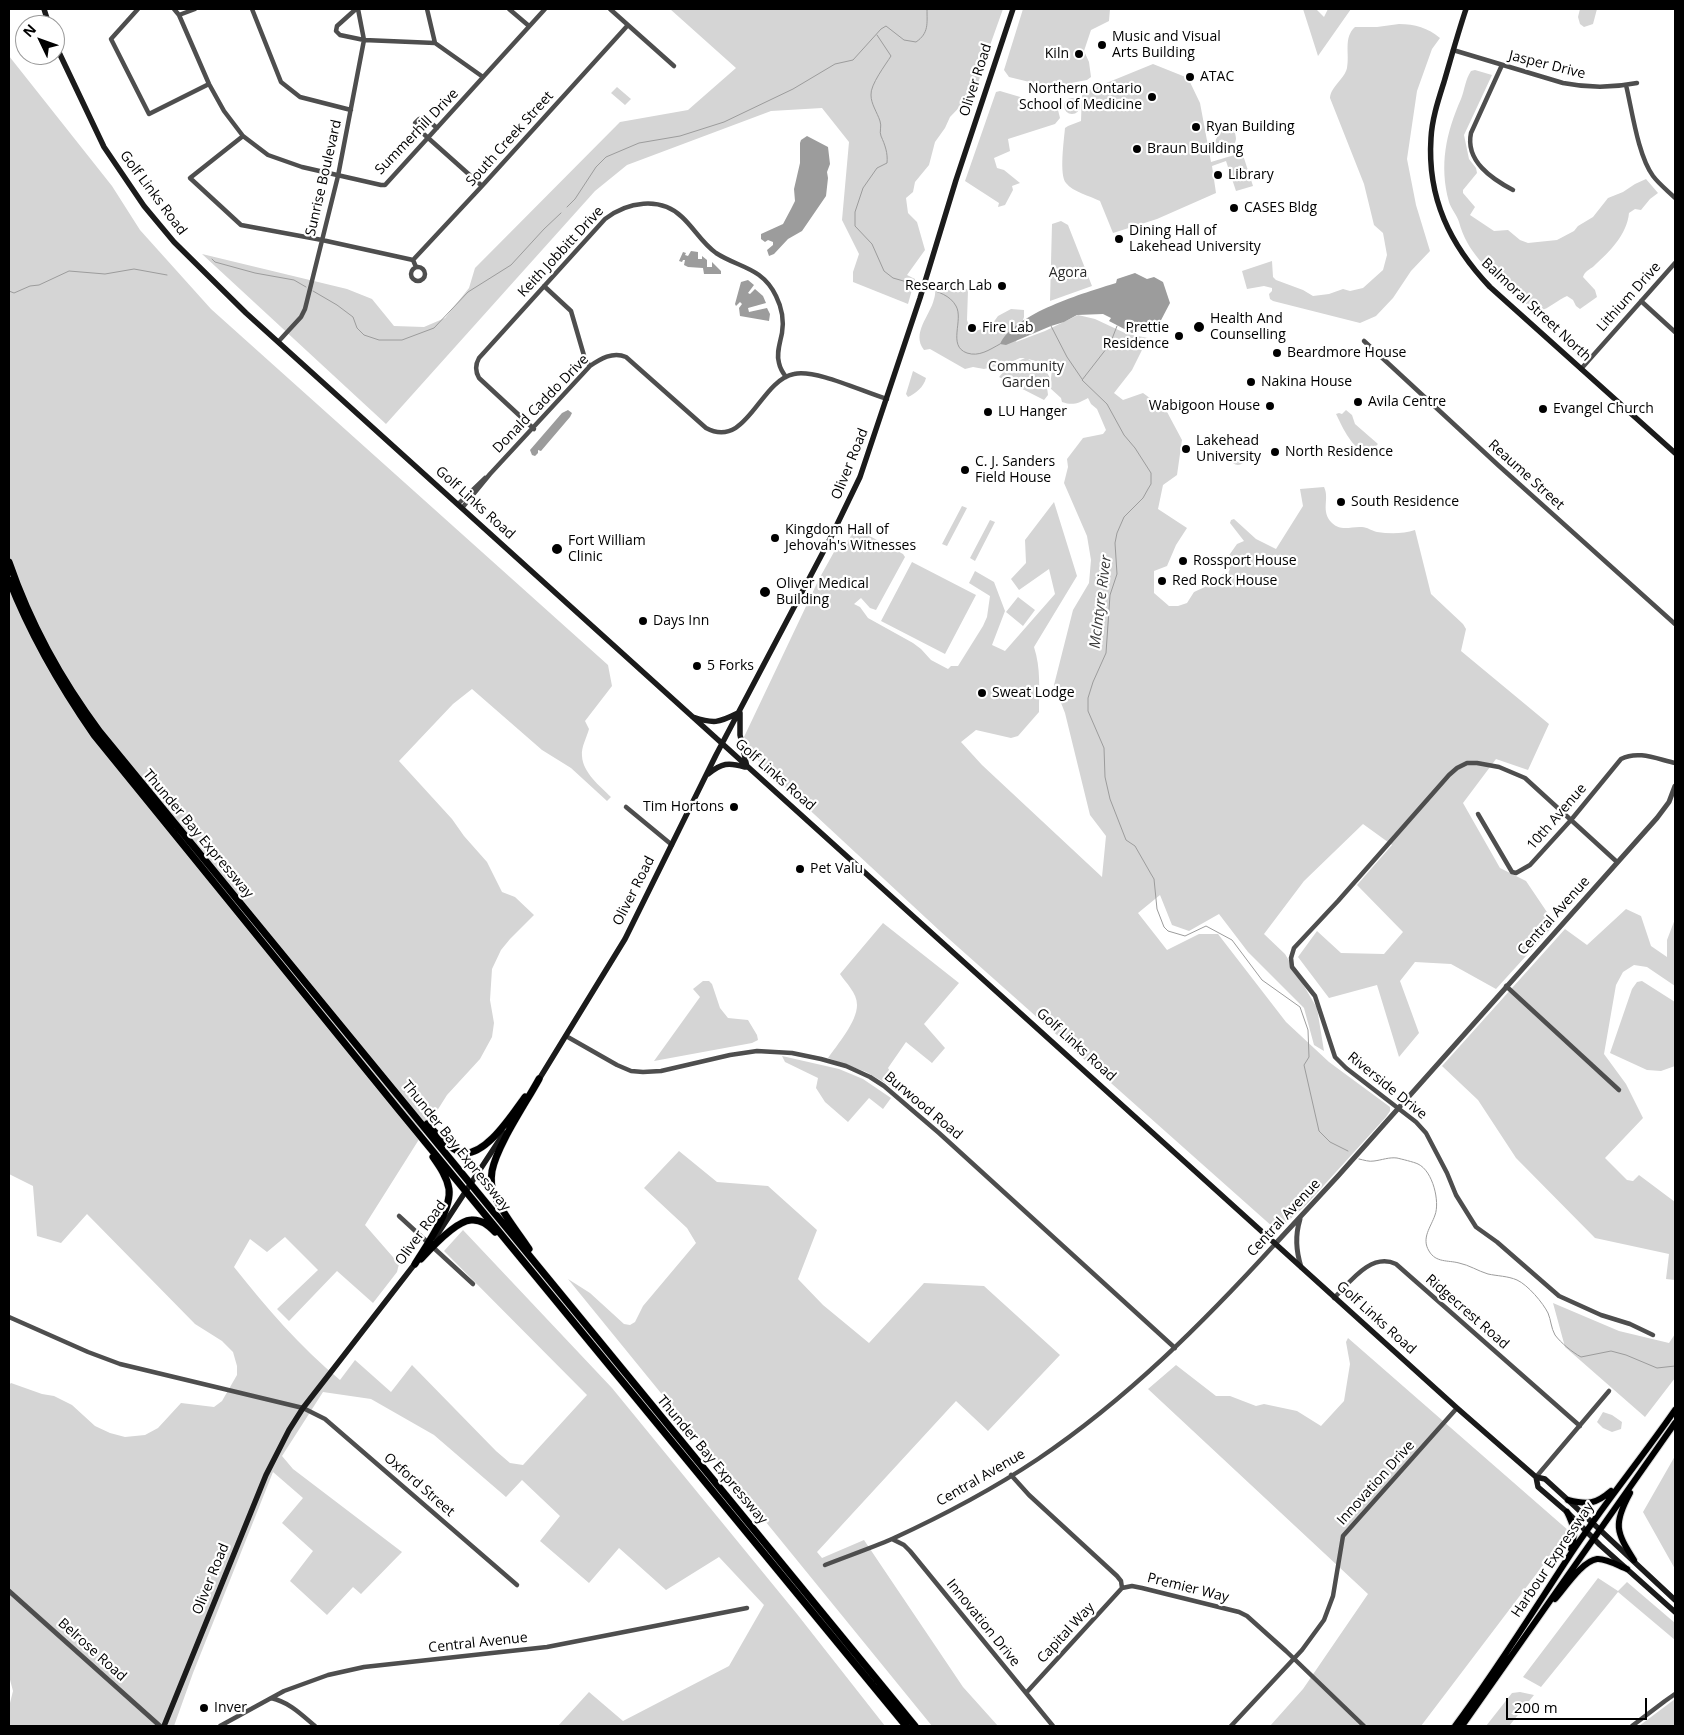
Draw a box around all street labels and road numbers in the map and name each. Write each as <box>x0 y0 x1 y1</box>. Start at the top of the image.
street label: Oliver Road <box>956 41 996 119</box>
street label: Jasper Drive <box>1507 47 1587 83</box>
street label: Summerhill Drive <box>372 86 462 178</box>
street label: South Creek Street <box>463 88 557 190</box>
street label: Sunrise Boulevard <box>302 118 346 238</box>
street label: Golf Links Road <box>116 148 190 238</box>
street label: Keith Jobbitt Drive <box>515 203 607 301</box>
street label: Balmoral Street North <box>1478 255 1594 365</box>
street label: Lithium Drive <box>1594 259 1664 335</box>
street label: Donald Caddo Drive <box>490 351 592 457</box>
street label: Oliver Road <box>828 426 872 502</box>
street label: Reaume Street <box>1485 436 1567 514</box>
street label: Golf Links Road <box>432 463 518 543</box>
street label: Golf Links Road <box>731 736 819 814</box>
street label: Thunder Bay Expressway <box>139 766 257 902</box>
street label: 10th Avenue <box>1524 781 1590 853</box>
street label: Oliver Road <box>609 854 659 928</box>
street label: Central Avenue <box>1514 873 1594 959</box>
street label: Golf Links Road <box>1033 1005 1119 1085</box>
street label: Riverside Drive <box>1344 1049 1430 1123</box>
street label: Burwood Road <box>881 1069 965 1143</box>
street label: Thunder Bay Expressway <box>398 1077 514 1215</box>
street label: Central Avenue <box>1244 1176 1324 1260</box>
street label: Oliver Road <box>392 1197 450 1269</box>
street label: Ridgecrest Road <box>1422 1271 1512 1353</box>
street label: Golf Links Road <box>1333 1278 1419 1358</box>
street label: Thunder Bay Expressway <box>653 1392 771 1528</box>
street label: Innovation Drive <box>1334 1437 1418 1529</box>
street label: Central Avenue <box>934 1446 1028 1510</box>
street label: Oxford Street <box>380 1450 458 1520</box>
street label: Harbour Expressway <box>1508 1499 1598 1621</box>
street label: Oliver Road <box>189 1541 233 1617</box>
street label: Premier Way <box>1145 1570 1231 1606</box>
street label: Innovation Drive <box>943 1576 1023 1670</box>
street label: Capital Way <box>1034 1599 1098 1667</box>
street label: Belrose Road <box>54 1615 130 1685</box>
street label: Central Avenue <box>428 1629 528 1657</box>

